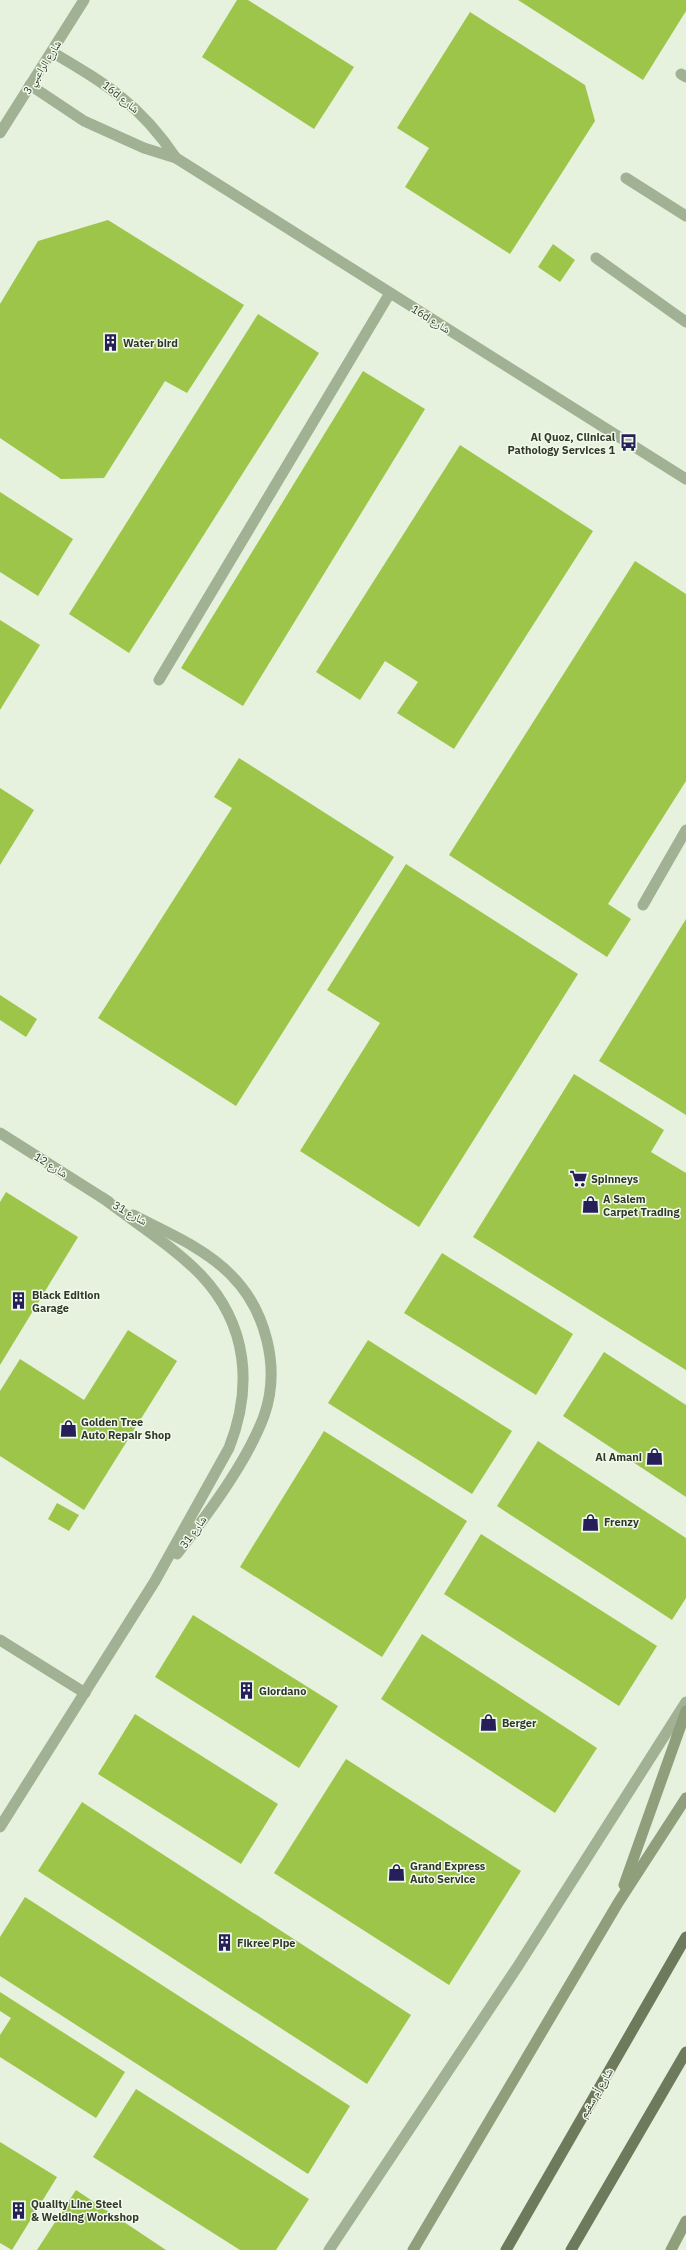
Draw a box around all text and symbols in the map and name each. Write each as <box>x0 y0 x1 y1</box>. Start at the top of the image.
street label: شارع الراعبي 3 <box>20 37 66 98</box>
street label: 16d شارع <box>100 78 142 116</box>
street label: 16d شارع <box>409 302 453 336</box>
building icon: Water bird <box>100 333 120 353</box>
place label: Water bird <box>123 336 178 350</box>
place label: Al Quoz, Clinical Pathology Services 1 <box>507 430 616 457</box>
bus stop icon: Al Quoz, Clinical Pathology Services 1 <box>618 433 638 453</box>
street label: شارع 12 <box>32 1149 70 1181</box>
supermarket icon: Spinneys <box>568 1169 588 1189</box>
place label: Spinneys <box>591 1172 639 1186</box>
place label: A Salem Carpet Trading <box>603 1192 680 1219</box>
shop icon: A Salem Carpet Trading <box>580 1195 600 1215</box>
street label: شارع 31 <box>111 1198 149 1228</box>
place label: Black Edition Garage <box>32 1288 100 1315</box>
building icon: Black Edition Garage <box>9 1291 29 1311</box>
place label: Golden Tree Auto Repair Shop <box>81 1415 171 1442</box>
shop icon: Golden Tree Auto Repair Shop <box>58 1418 78 1438</box>
shop icon: Al Amani <box>645 1447 665 1467</box>
place label: Al Amani <box>595 1450 642 1464</box>
shop icon: Frenzy <box>581 1512 601 1532</box>
street label: شارع 31 <box>177 1513 209 1551</box>
place label: Frenzy <box>604 1515 639 1529</box>
building icon: Giordano <box>236 1681 256 1701</box>
place label: Giordano <box>259 1684 306 1698</box>
shop icon: Berger <box>479 1713 499 1733</box>
place label: Berger <box>502 1716 537 1730</box>
place label: Grand Express Auto Service <box>410 1859 486 1886</box>
shop icon: Grand Express Auto Service <box>387 1862 407 1882</box>
building icon: Fikree Pipe <box>214 1933 234 1953</box>
place label: Fikree Pipe <box>237 1936 296 1950</box>
street label: شارع أم سقيم <box>576 2066 617 2121</box>
place label: Quality Line Steel & Welding Workshop <box>31 2197 139 2224</box>
building icon: Quality Line Steel & Welding Workshop <box>8 2200 28 2220</box>

